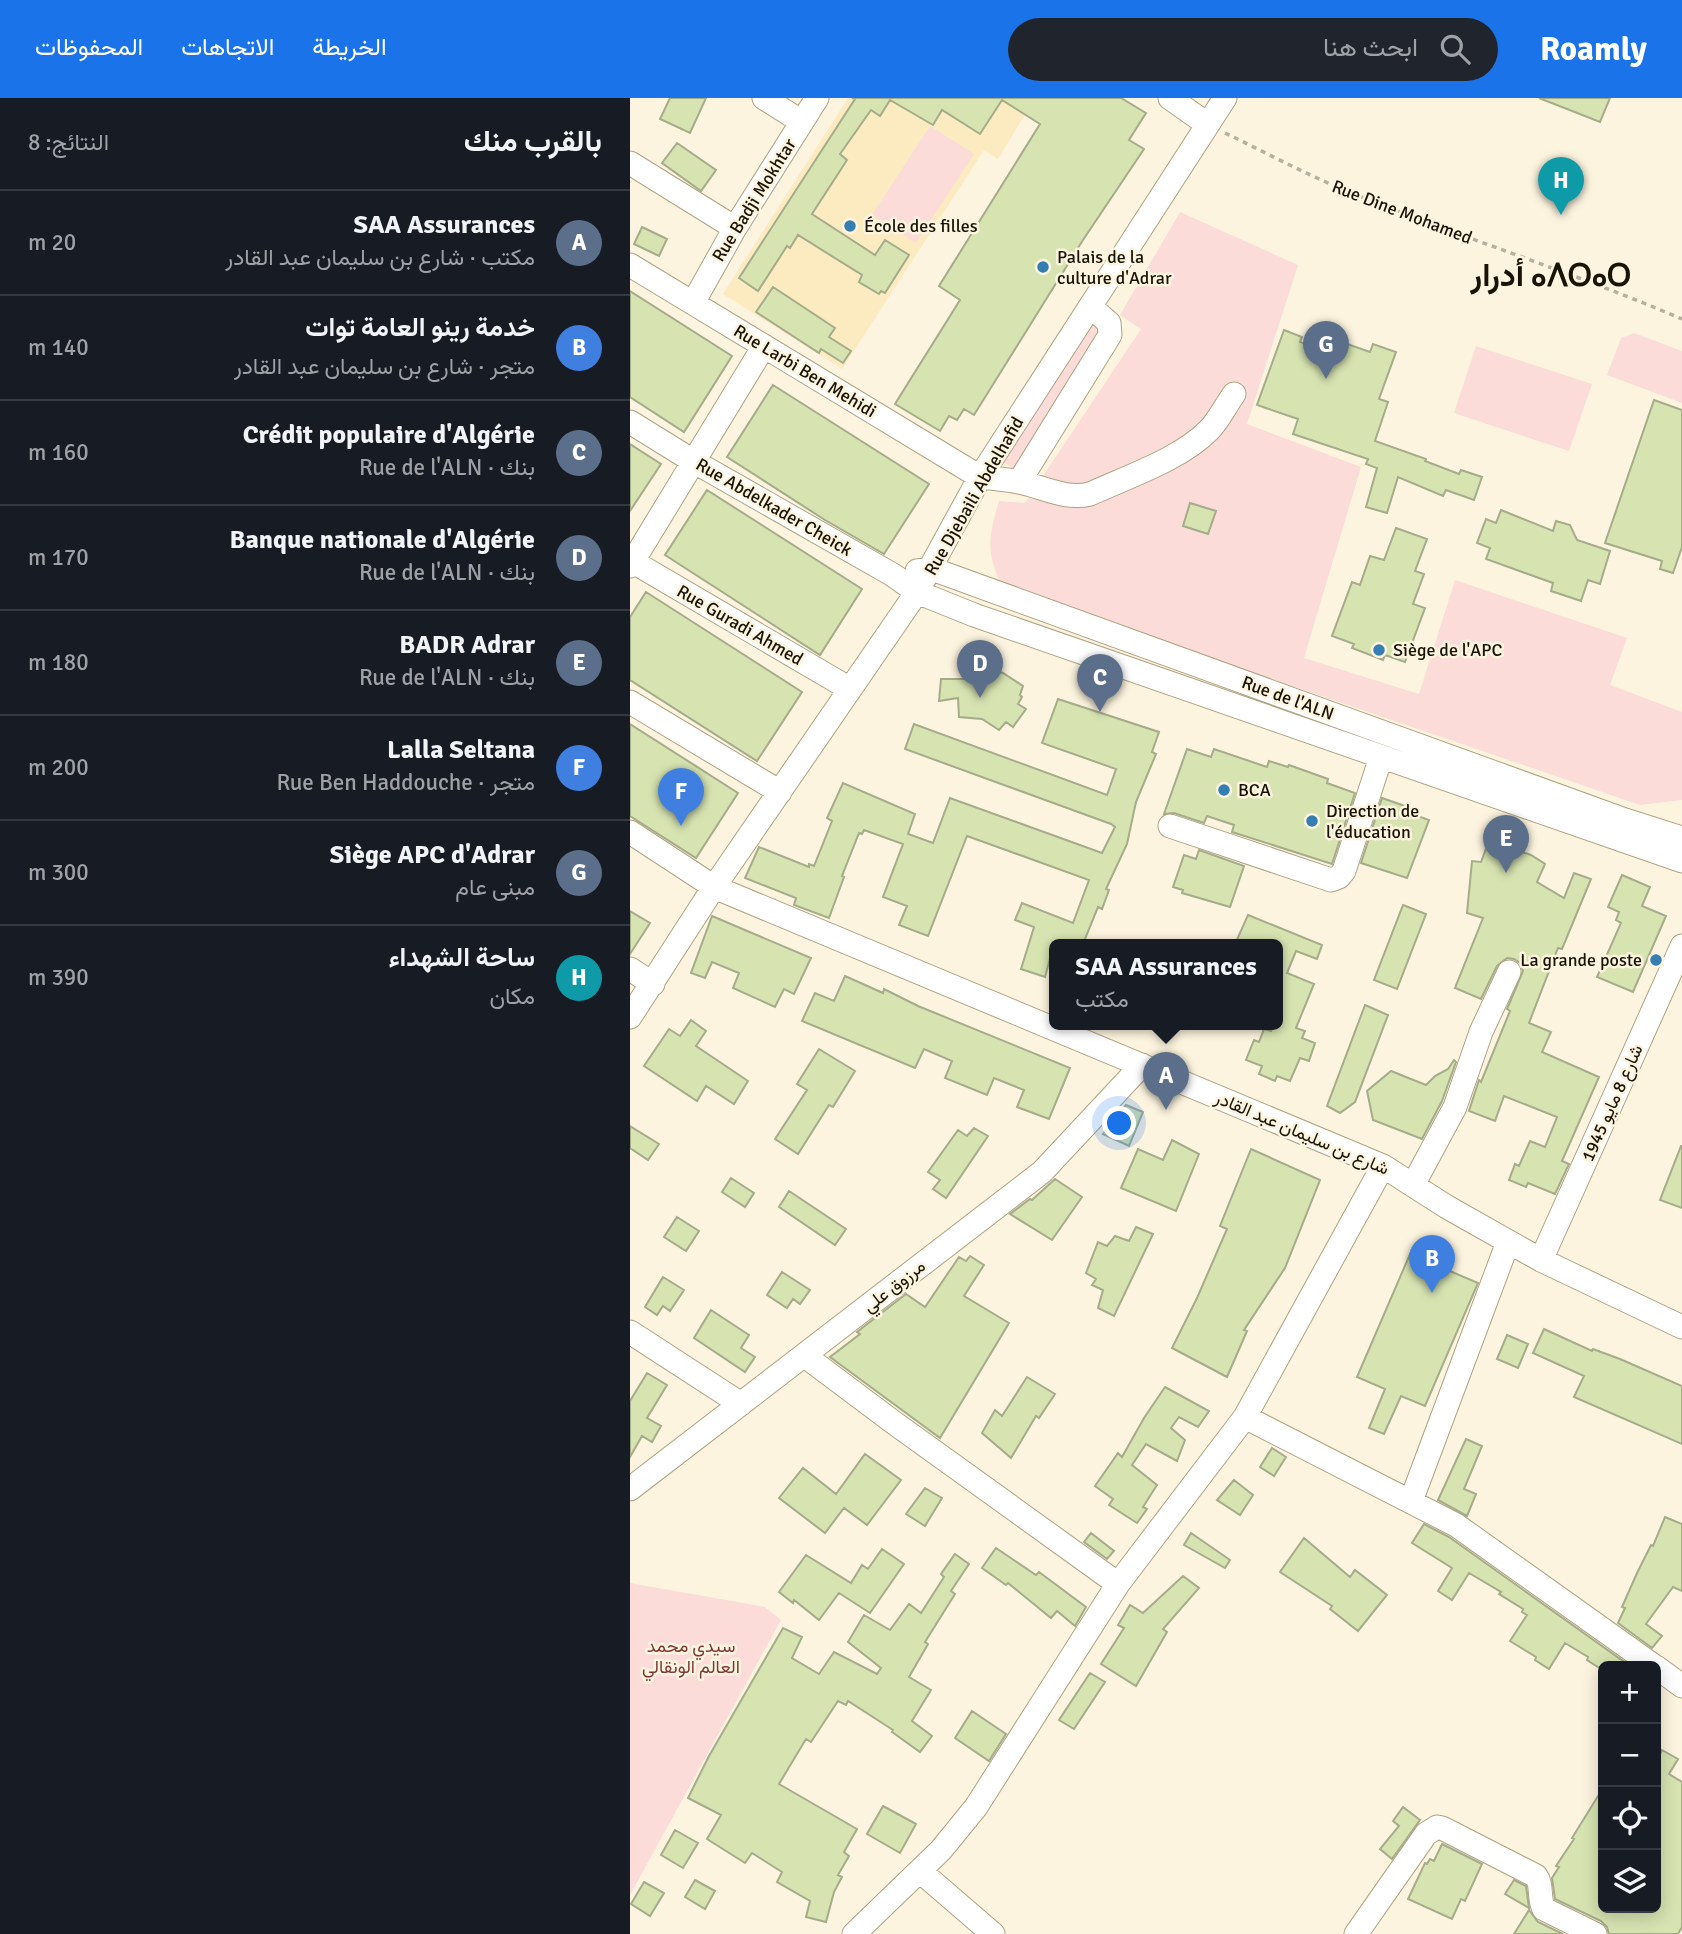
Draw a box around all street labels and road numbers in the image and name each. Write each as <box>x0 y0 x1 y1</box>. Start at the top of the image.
street label: Rue Badji Mokhtar <box>707 134 801 266</box>
street label: Rue Dine Mohamed <box>1329 175 1475 249</box>
street label: Rue Larbi Ben Mehidi <box>730 320 880 422</box>
street label: Rue Djebaili Abdelhafid <box>920 413 1028 579</box>
street label: Rue Abdelkader Cheick <box>692 453 856 561</box>
street label: Rue Guradi Ahmed <box>673 580 807 670</box>
street label: Rue de l'ALN <box>1239 671 1337 725</box>
street label: شارع 8 مايو 1945 <box>1576 1041 1649 1165</box>
street label: شارع بن سليمان عبد القادر <box>1210 1086 1392 1181</box>
street label: مرزوق علي <box>858 1255 932 1320</box>

